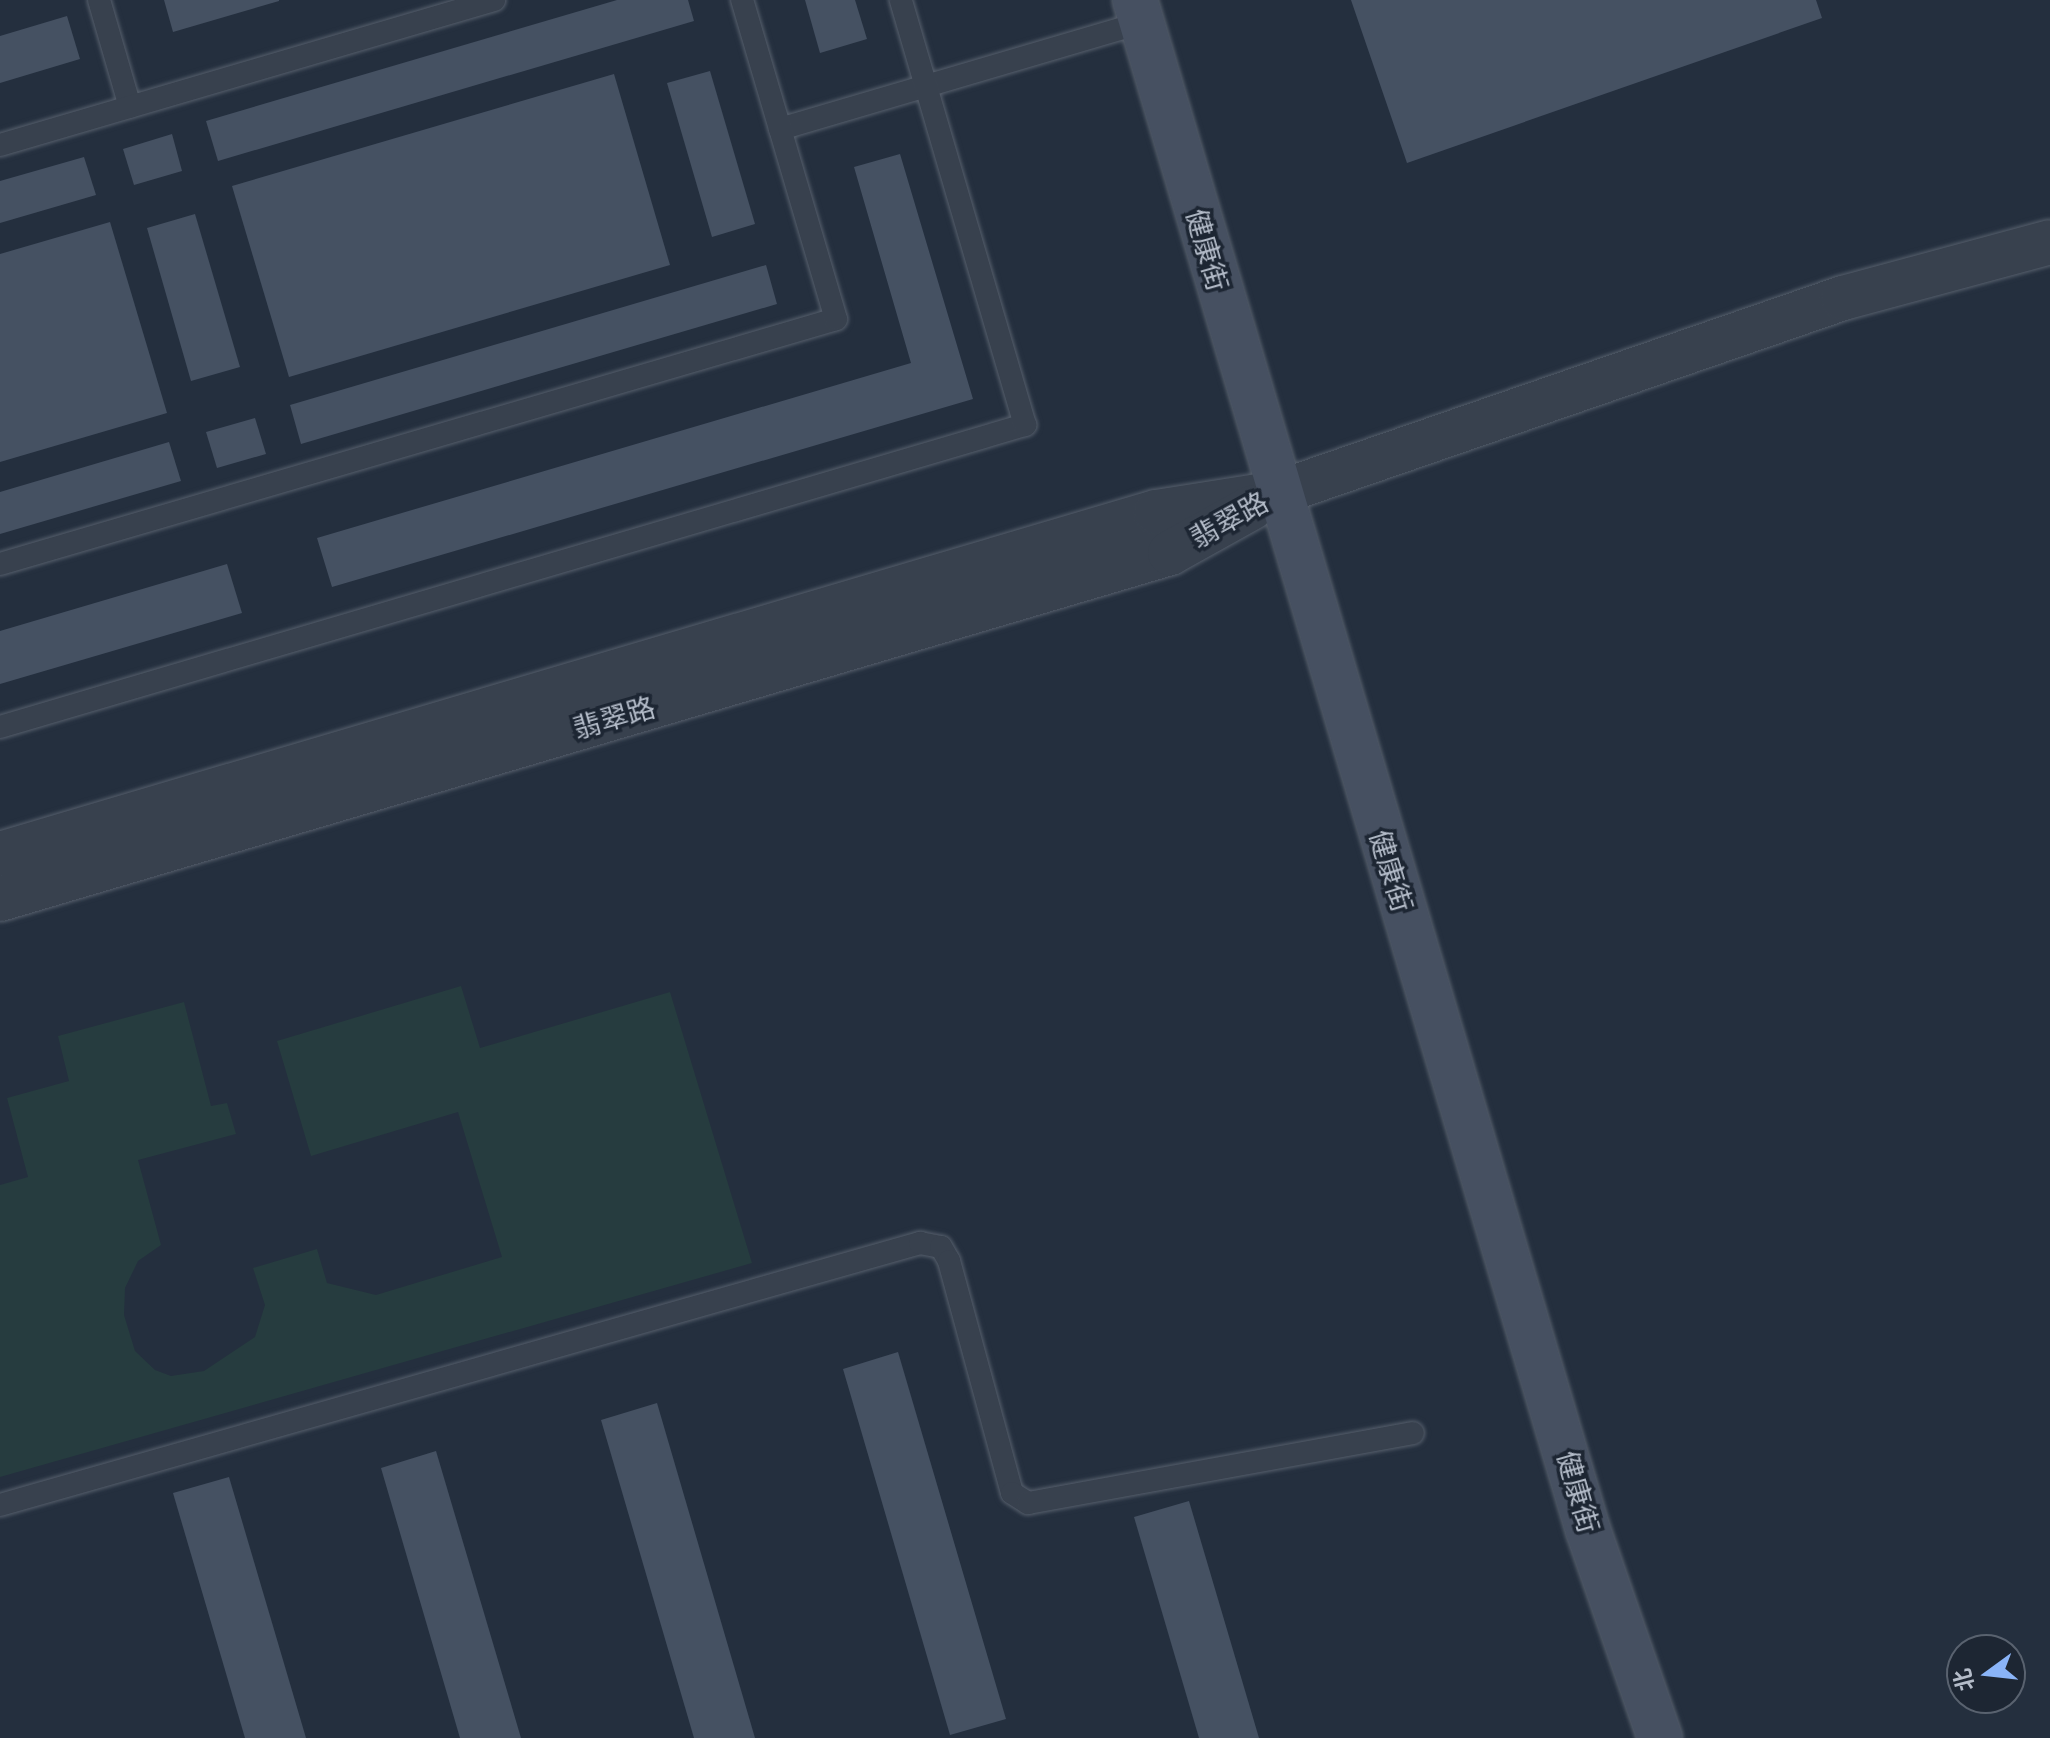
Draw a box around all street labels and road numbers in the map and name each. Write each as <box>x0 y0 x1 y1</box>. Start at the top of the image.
street label: 健康街 <box>1179 205 1235 295</box>
street label: 翡翠路 <box>1184 485 1274 555</box>
street label: 翡翠路 <box>569 690 659 746</box>
street label: 健康街 <box>1363 826 1419 916</box>
street label: 健康街 <box>1550 1447 1606 1537</box>

